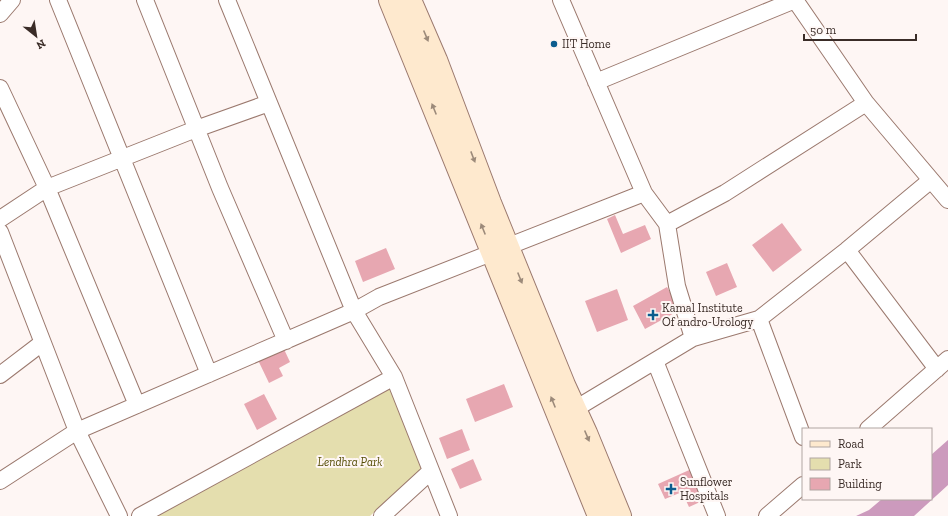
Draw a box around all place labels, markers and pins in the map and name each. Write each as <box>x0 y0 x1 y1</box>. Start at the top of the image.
place label: IIT Home <box>562 37 611 51</box>
marker: IIT Home <box>549 39 559 49</box>
place label: Kamal Institute Of andro-Urology <box>662 301 754 329</box>
marker: Kamal Institute Of andro-Urology <box>647 309 659 321</box>
place label: Sunflower Hospitals <box>680 475 733 503</box>
marker: Sunflower Hospitals <box>665 483 677 495</box>

